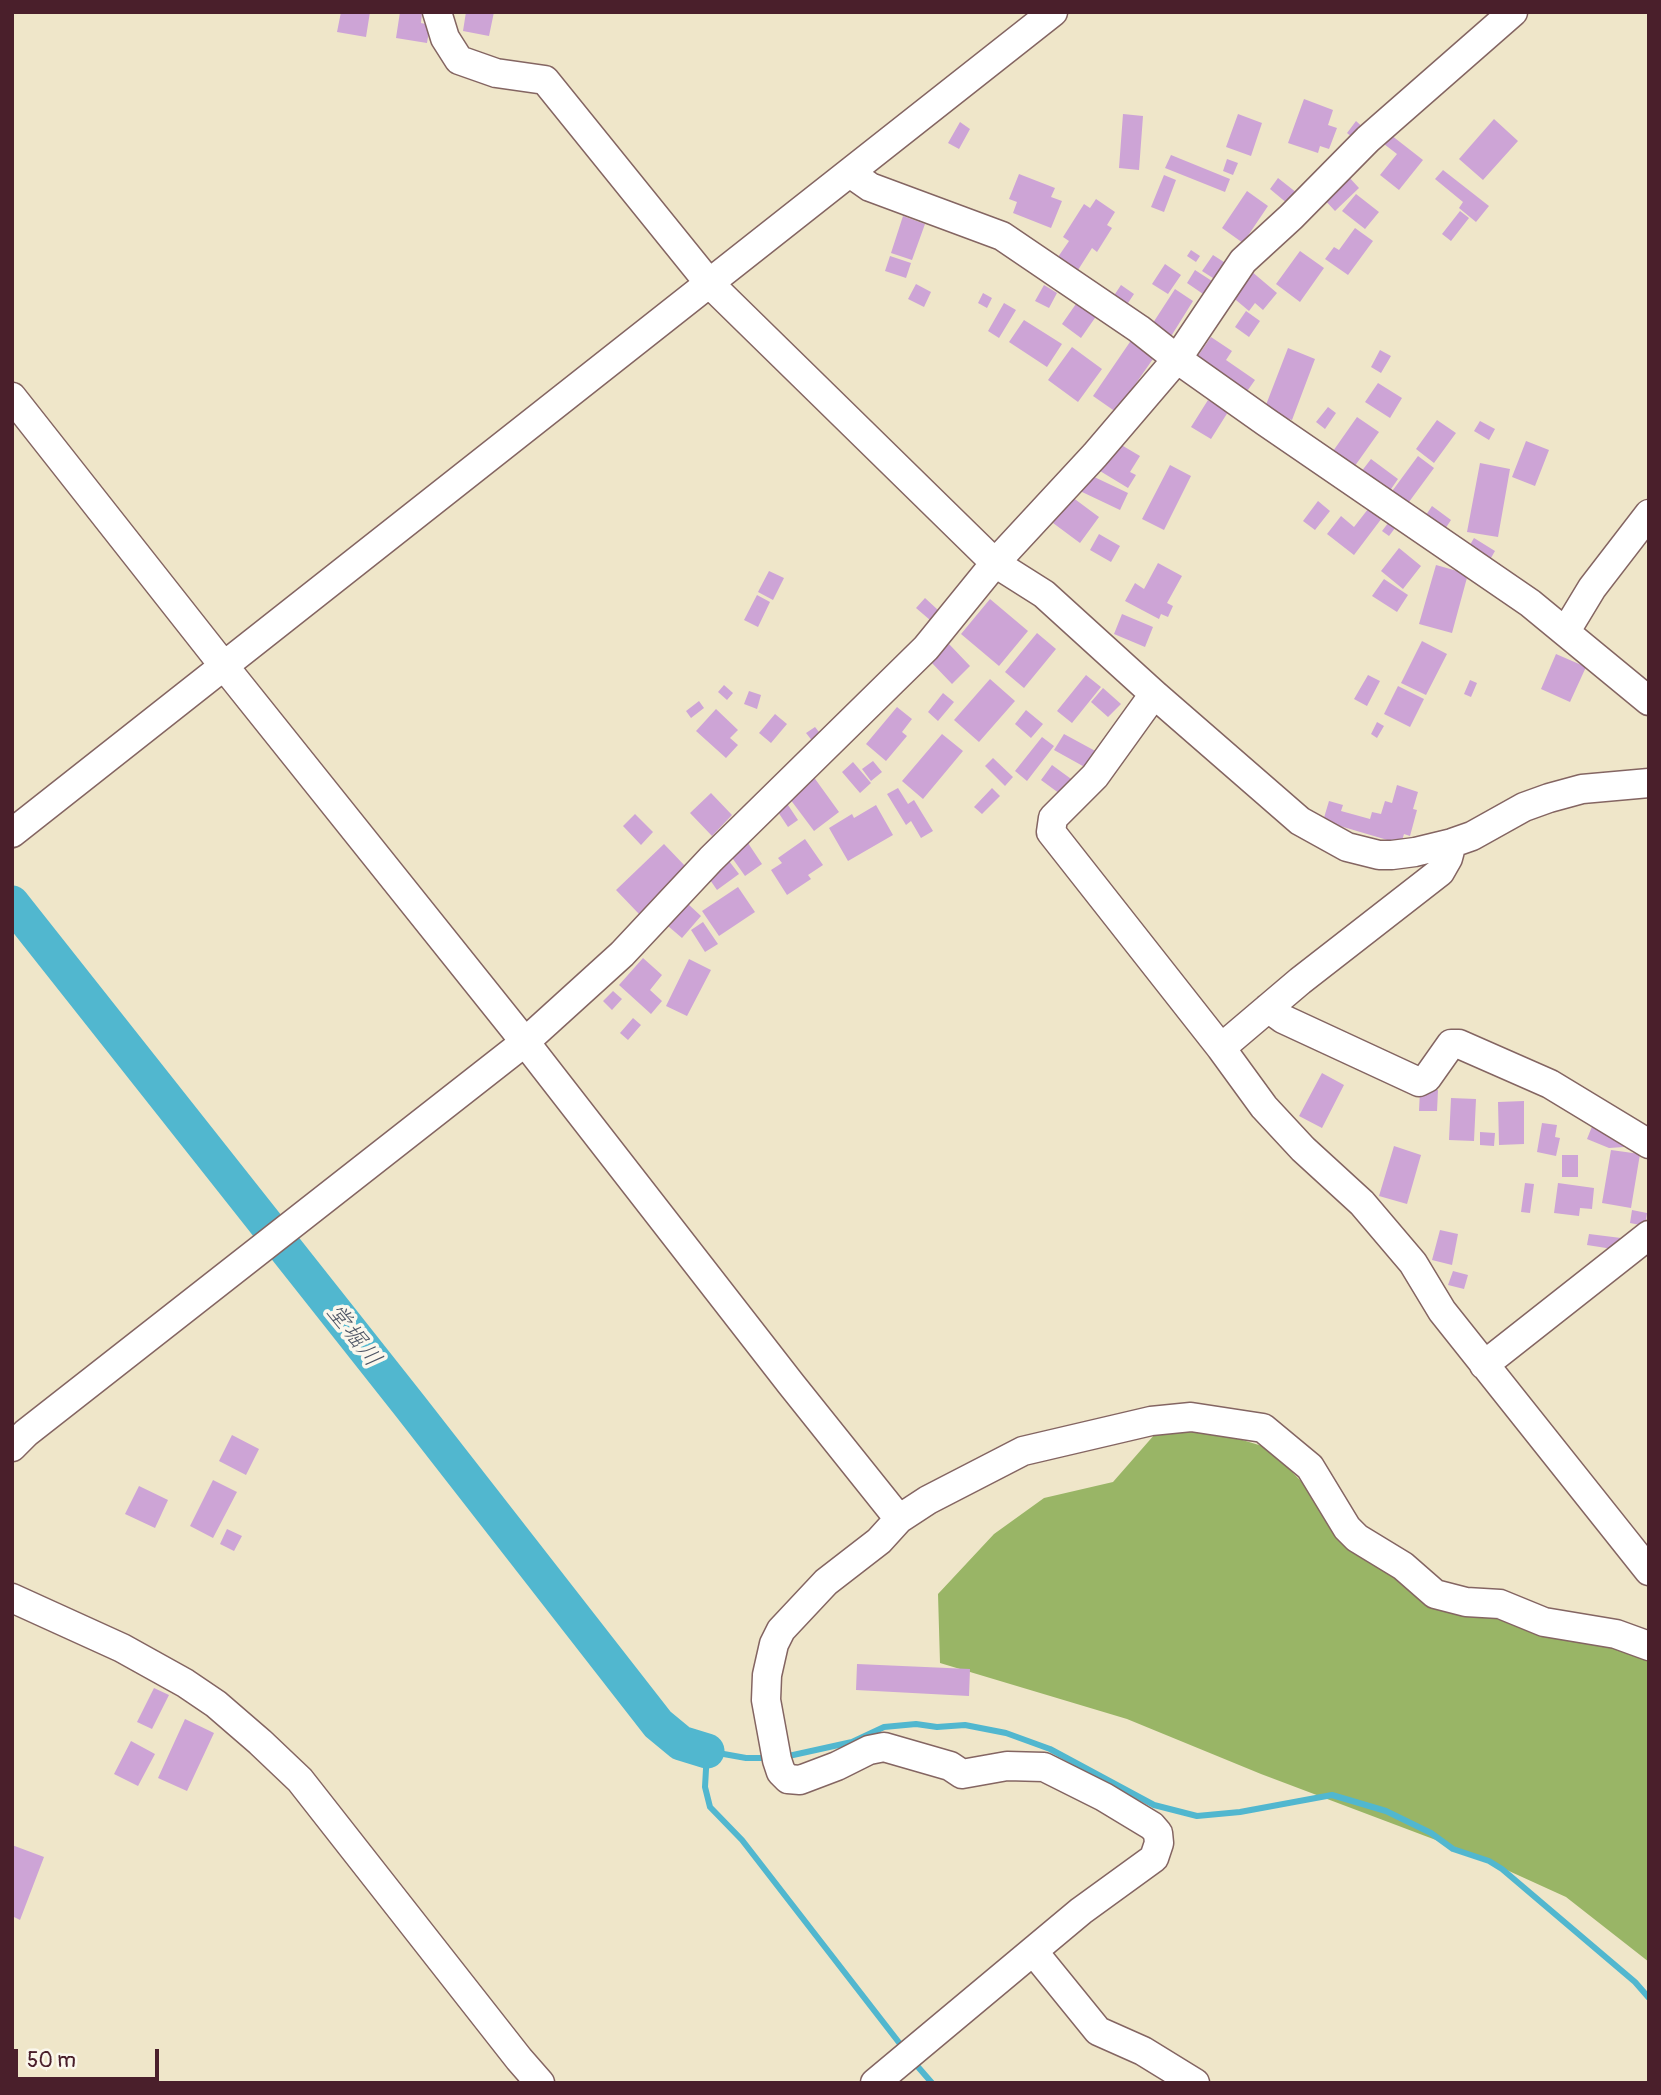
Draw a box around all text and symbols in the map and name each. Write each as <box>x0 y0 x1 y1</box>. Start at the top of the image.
water label: 堂堀川 <box>319 1299 387 1373</box>
scale bar <box>18 2036 163 2080</box>
text: 50 m <box>27 2047 76 2074</box>

